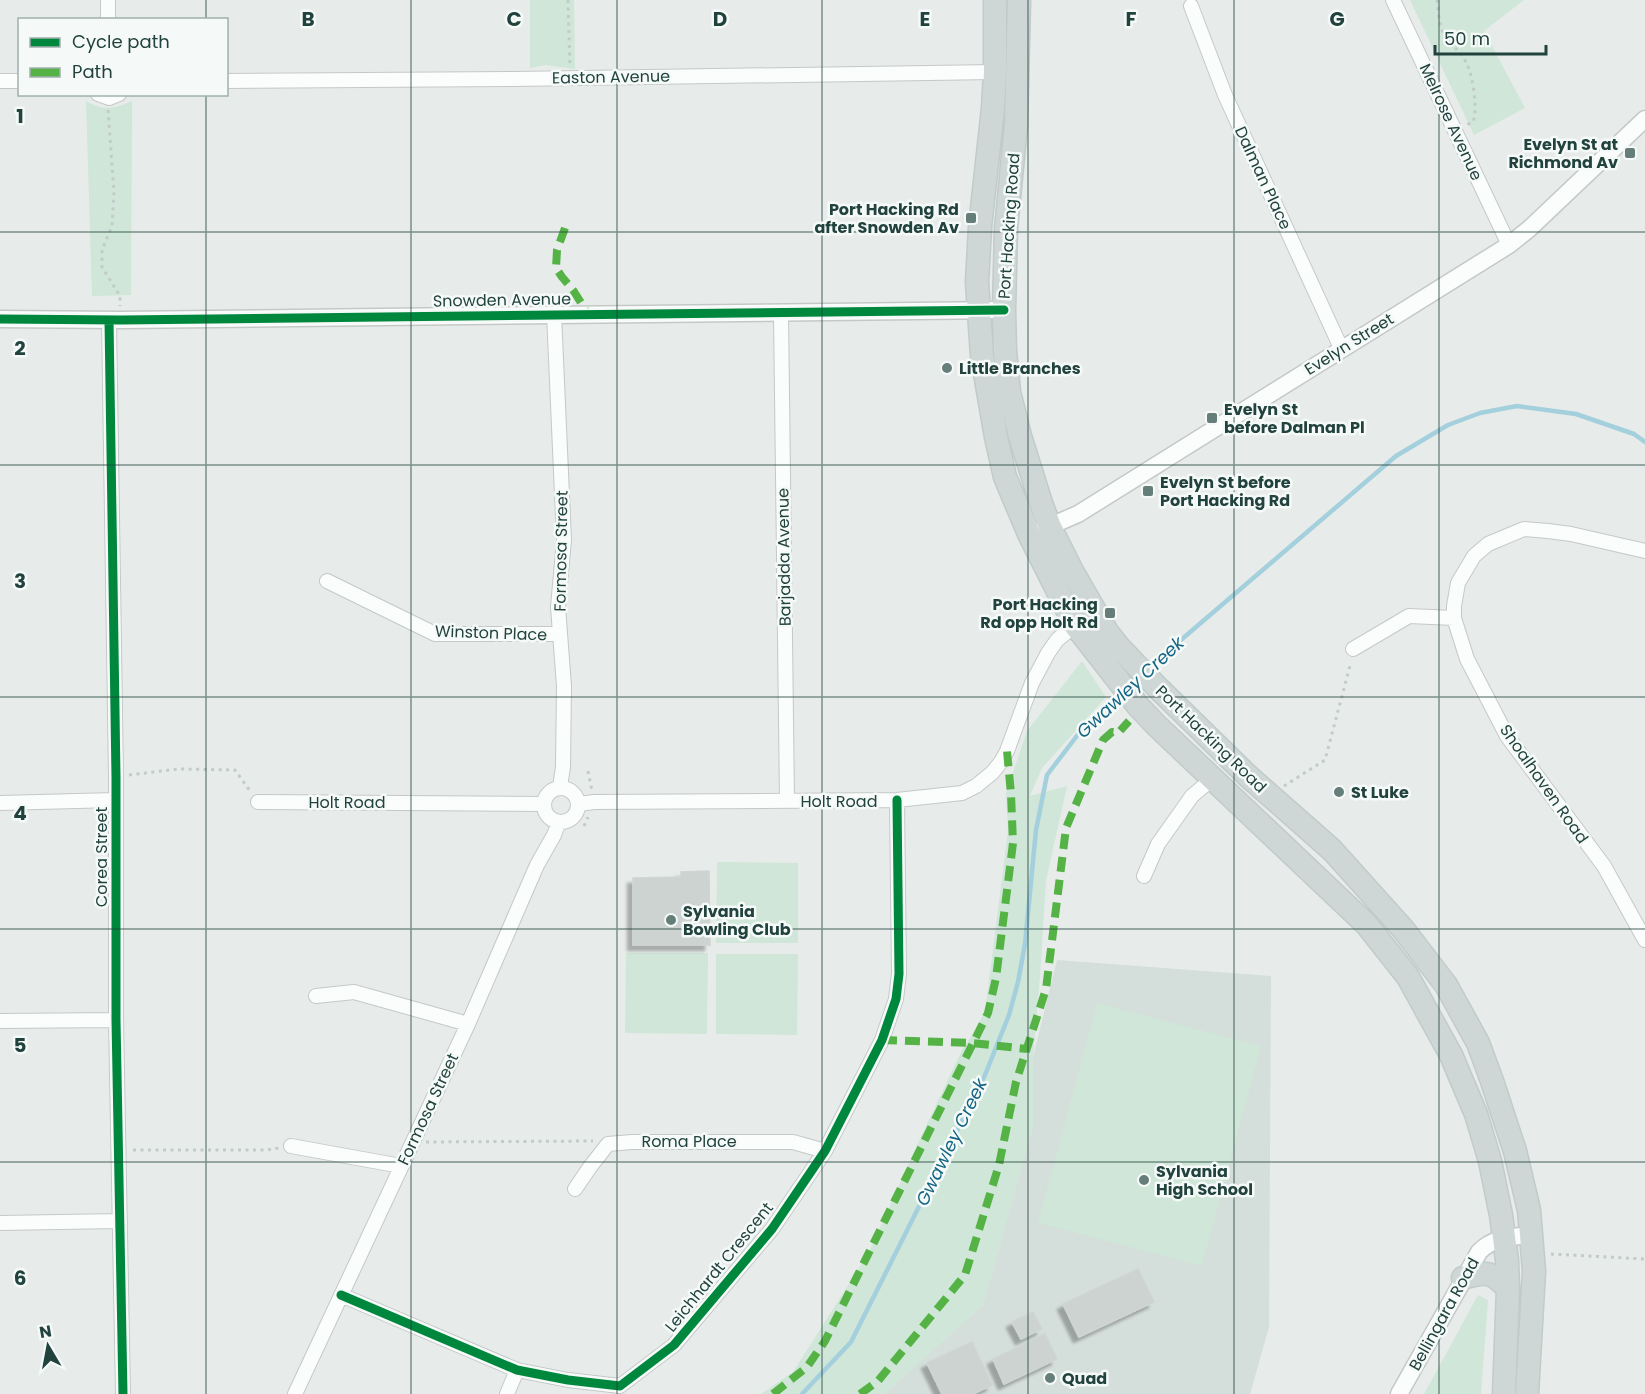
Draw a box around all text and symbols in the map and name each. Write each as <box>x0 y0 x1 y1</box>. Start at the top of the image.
text: B <box>301 5 315 33</box>
text: C <box>506 5 522 33</box>
text: D <box>713 5 727 33</box>
text: E <box>920 5 930 33</box>
text: F <box>1126 5 1137 33</box>
text: G <box>1329 5 1345 33</box>
legend <box>18 18 228 96</box>
scale bar <box>1435 18 1546 56</box>
text: 50 m <box>1444 26 1490 51</box>
text: Cycle path <box>72 29 170 54</box>
text: Path <box>72 59 113 84</box>
street label: Melrose Avenue <box>1414 60 1488 184</box>
street label: Easton Avenue <box>552 64 670 90</box>
text: 1 <box>16 102 24 130</box>
street label: Dalman Place <box>1229 123 1297 233</box>
place label: Evelyn St at Richmond Av <box>1508 133 1618 174</box>
marker: Evelyn St at Richmond Av <box>1623 146 1637 160</box>
street label: Port Hacking Road <box>992 152 1026 300</box>
place label: Port Hacking Rd after Snowden Av <box>814 198 959 239</box>
marker: Port Hacking Rd after Snowden Av <box>964 211 978 225</box>
street label: Snowden Avenue <box>433 287 571 313</box>
street label: Evelyn Street <box>1300 307 1398 381</box>
text: 2 <box>14 334 26 362</box>
place label: Little Branches <box>959 357 1081 380</box>
marker: Little Branches <box>940 361 954 375</box>
place label: Evelyn St before Dalman Pl <box>1224 398 1365 439</box>
marker: Evelyn St before Dalman Pl <box>1205 411 1219 425</box>
place label: Evelyn St before Port Hacking Rd <box>1160 471 1291 512</box>
marker: Evelyn St before Port Hacking Rd <box>1141 484 1155 498</box>
street label: Barjadda Avenue <box>771 488 797 626</box>
street label: Formosa Street <box>548 490 574 612</box>
text: 3 <box>14 567 26 595</box>
place label: Port Hacking Rd opp Holt Rd <box>980 593 1098 634</box>
marker: Port Hacking Rd opp Holt Rd <box>1103 606 1117 620</box>
street label: Winston Place <box>434 620 548 646</box>
water label: Gwawley Creek <box>1071 630 1190 744</box>
street label: Port Hacking Road <box>1150 680 1272 798</box>
street label: Shoalhaven Road <box>1494 720 1594 848</box>
place label: St Luke <box>1351 781 1409 804</box>
marker: St Luke <box>1332 785 1346 799</box>
street label: Holt Road <box>801 790 877 813</box>
street label: Holt Road <box>309 791 385 814</box>
text: 4 <box>13 799 27 827</box>
street label: Corea Street <box>90 807 113 907</box>
place label: Sylvania Bowling Club <box>683 900 791 941</box>
marker: Sylvania Bowling Club <box>664 913 678 927</box>
text: 5 <box>14 1031 27 1059</box>
street label: Formosa Street <box>392 1049 464 1169</box>
water label: Gwawley Creek <box>909 1073 993 1210</box>
street label: Roma Place <box>641 1130 737 1153</box>
place label: Sylvania High School <box>1156 1160 1253 1201</box>
marker: Sylvania High School <box>1137 1173 1151 1187</box>
street label: Leichhardt Crescent <box>659 1197 779 1337</box>
street label: Bellingara Road <box>1403 1253 1485 1375</box>
text: 6 <box>14 1264 26 1292</box>
north arrow <box>18 1316 78 1376</box>
text: N <box>38 1319 53 1344</box>
place label: Quad <box>1062 1367 1107 1390</box>
marker: Quad <box>1043 1371 1057 1385</box>

